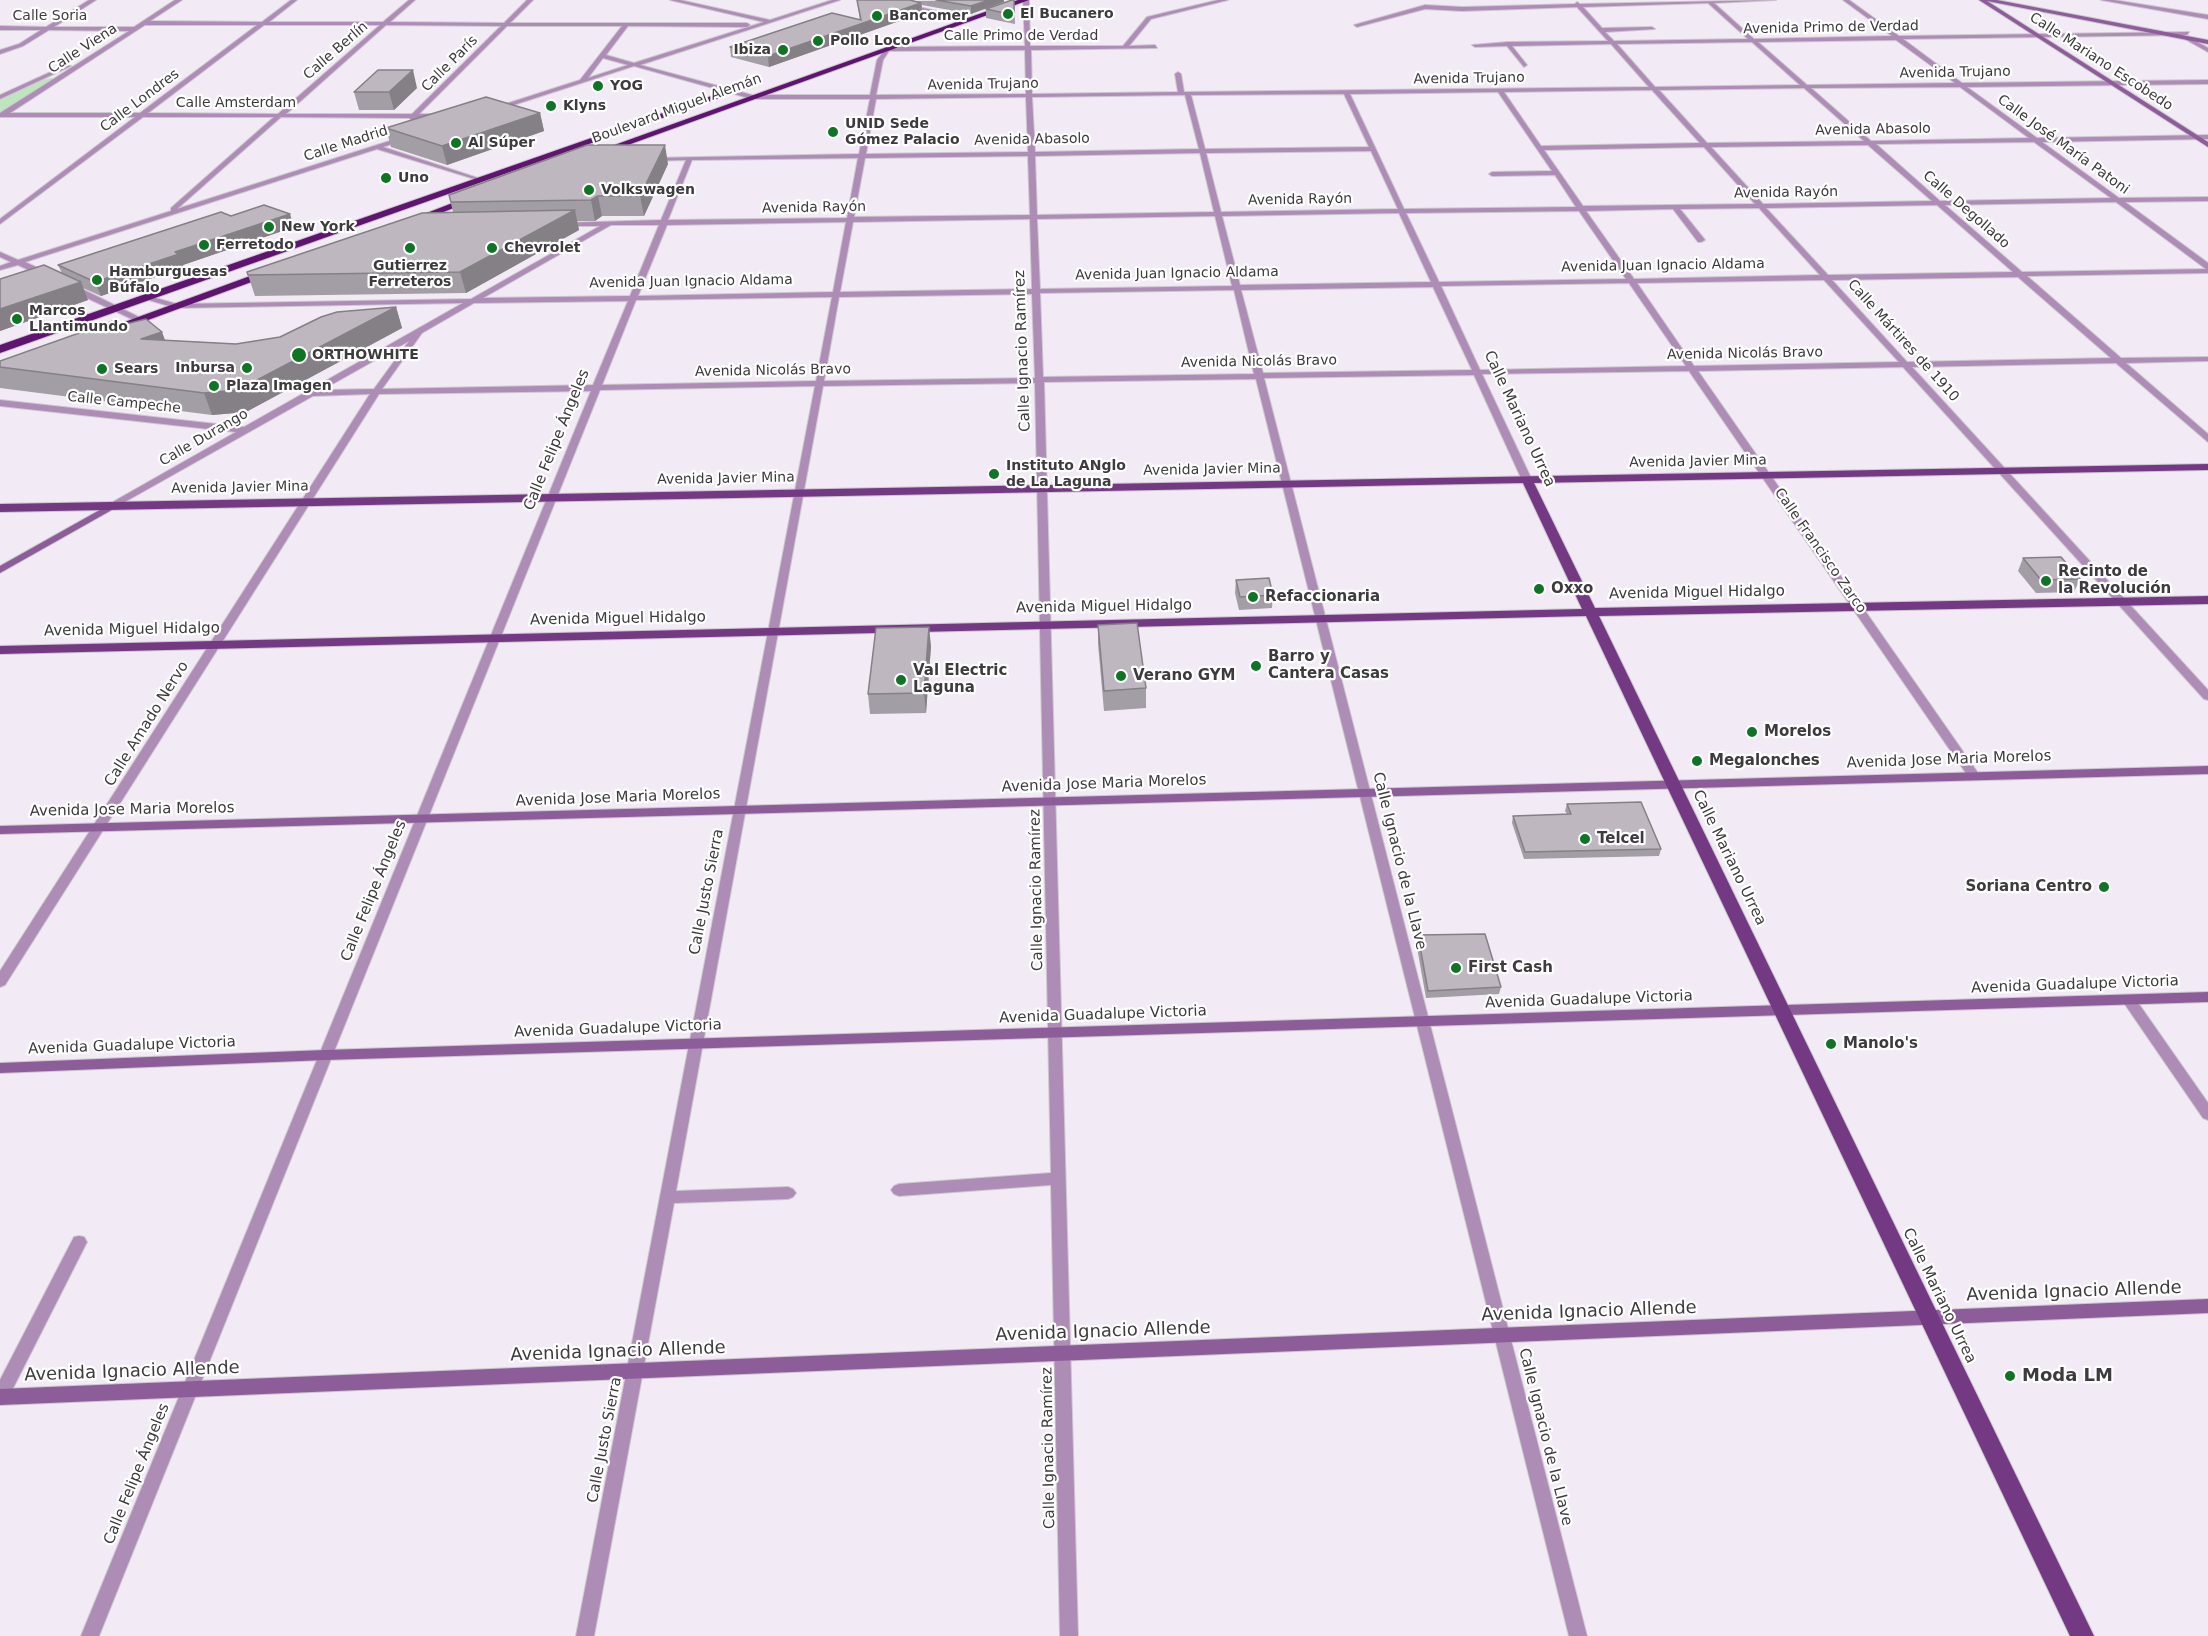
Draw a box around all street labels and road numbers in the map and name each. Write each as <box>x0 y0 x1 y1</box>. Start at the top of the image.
street label: Calle Soria <box>13 8 87 24</box>
street label: Calle Mariano Escobedo <box>2026 9 2176 115</box>
street label: Calle Berlín <box>300 18 372 84</box>
street label: Avenida Primo de Verdad <box>1743 18 1919 38</box>
street label: Calle Viena <box>46 21 120 77</box>
street label: Calle Primo de Verdad <box>944 28 1098 44</box>
street label: Calle París <box>418 32 482 96</box>
street label: Avenida Trujano <box>1899 64 2011 82</box>
street label: Calle Londres <box>97 66 183 136</box>
street label: Boulevard Miguel Alemán <box>590 70 764 148</box>
street label: Avenida Trujano <box>1413 70 1525 88</box>
street label: Avenida Trujano <box>927 76 1039 94</box>
street label: Calle José María Patoni <box>1994 92 2132 198</box>
street label: Calle Amsterdam <box>176 95 296 111</box>
street label: Avenida Abasolo <box>1815 121 1931 139</box>
street label: Calle Madrid <box>302 123 390 165</box>
street label: Avenida Abasolo <box>974 131 1090 149</box>
street label: Calle Degollado <box>1919 168 2013 252</box>
street label: Avenida Rayón <box>1734 184 1838 202</box>
street label: Avenida Rayón <box>1248 191 1352 209</box>
street label: Avenida Rayón <box>762 199 866 217</box>
street label: Avenida Juan Ignacio Aldama <box>1561 256 1765 276</box>
street label: Avenida Juan Ignacio Aldama <box>1075 264 1279 284</box>
street label: Calle Ignacio Ramírez <box>1011 270 1035 432</box>
street label: Avenida Juan Ignacio Aldama <box>589 272 793 292</box>
street label: Calle Mártires de 1910 <box>1844 277 1962 405</box>
street label: Avenida Nicolás Bravo <box>1667 344 1823 364</box>
street label: Calle Mariano Urrea <box>1480 348 1558 490</box>
street label: Avenida Nicolás Bravo <box>1181 352 1337 372</box>
street label: Avenida Nicolás Bravo <box>695 361 851 381</box>
street label: Calle Felipe Ángeles <box>520 367 594 513</box>
street label: Calle Campeche <box>66 389 182 417</box>
street label: Calle Durango <box>157 406 251 470</box>
street label: Avenida Javier Mina <box>1629 452 1767 472</box>
street label: Avenida Javier Mina <box>1143 460 1281 480</box>
street label: Avenida Javier Mina <box>657 469 795 489</box>
street label: Avenida Javier Mina <box>171 478 309 498</box>
street label: Calle Francisco Zarco <box>1770 485 1870 617</box>
street label: Avenida Miguel Hidalgo <box>1609 582 1785 604</box>
street label: Avenida Miguel Hidalgo <box>1016 596 1192 618</box>
street label: Avenida Miguel Hidalgo <box>530 608 706 630</box>
street label: Avenida Miguel Hidalgo <box>44 619 220 641</box>
street label: Calle Amado Nervo <box>101 658 193 790</box>
street label: Avenida Jose Maria Morelos <box>1846 747 2052 773</box>
street label: Calle Ignacio de la Llave <box>1368 770 1430 952</box>
street label: Avenida Jose Maria Morelos <box>1001 771 1207 797</box>
street label: Avenida Jose Maria Morelos <box>515 785 721 811</box>
street label: Calle Mariano Urrea <box>1688 787 1770 929</box>
street label: Avenida Jose Maria Morelos <box>29 799 235 821</box>
street label: Calle Ignacio Ramírez <box>1027 809 1047 971</box>
street label: Calle Felipe Ángeles <box>337 818 411 964</box>
street label: Calle Justo Sierra <box>686 828 728 956</box>
street label: Avenida Guadalupe Victoria <box>1971 972 2179 998</box>
street label: Avenida Guadalupe Victoria <box>1485 987 1693 1013</box>
street label: Avenida Guadalupe Victoria <box>999 1002 1207 1028</box>
street label: Avenida Guadalupe Victoria <box>514 1016 722 1042</box>
street label: Avenida Guadalupe Victoria <box>28 1033 236 1059</box>
street label: Calle Mariano Urrea <box>1898 1225 1980 1367</box>
street label: Avenida Ignacio Allende <box>1966 1277 2182 1307</box>
street label: Avenida Ignacio Allende <box>1481 1297 1697 1327</box>
street label: Avenida Ignacio Allende <box>995 1317 1211 1347</box>
street label: Avenida Ignacio Allende <box>510 1337 726 1367</box>
street label: Calle Ignacio de la Llave <box>1514 1346 1576 1528</box>
street label: Avenida Ignacio Allende <box>24 1357 240 1387</box>
street label: Calle Ignacio Ramírez <box>1039 1367 1059 1529</box>
street label: Calle Justo Sierra <box>584 1376 626 1504</box>
street label: Calle Felipe Ángeles <box>100 1401 174 1547</box>

